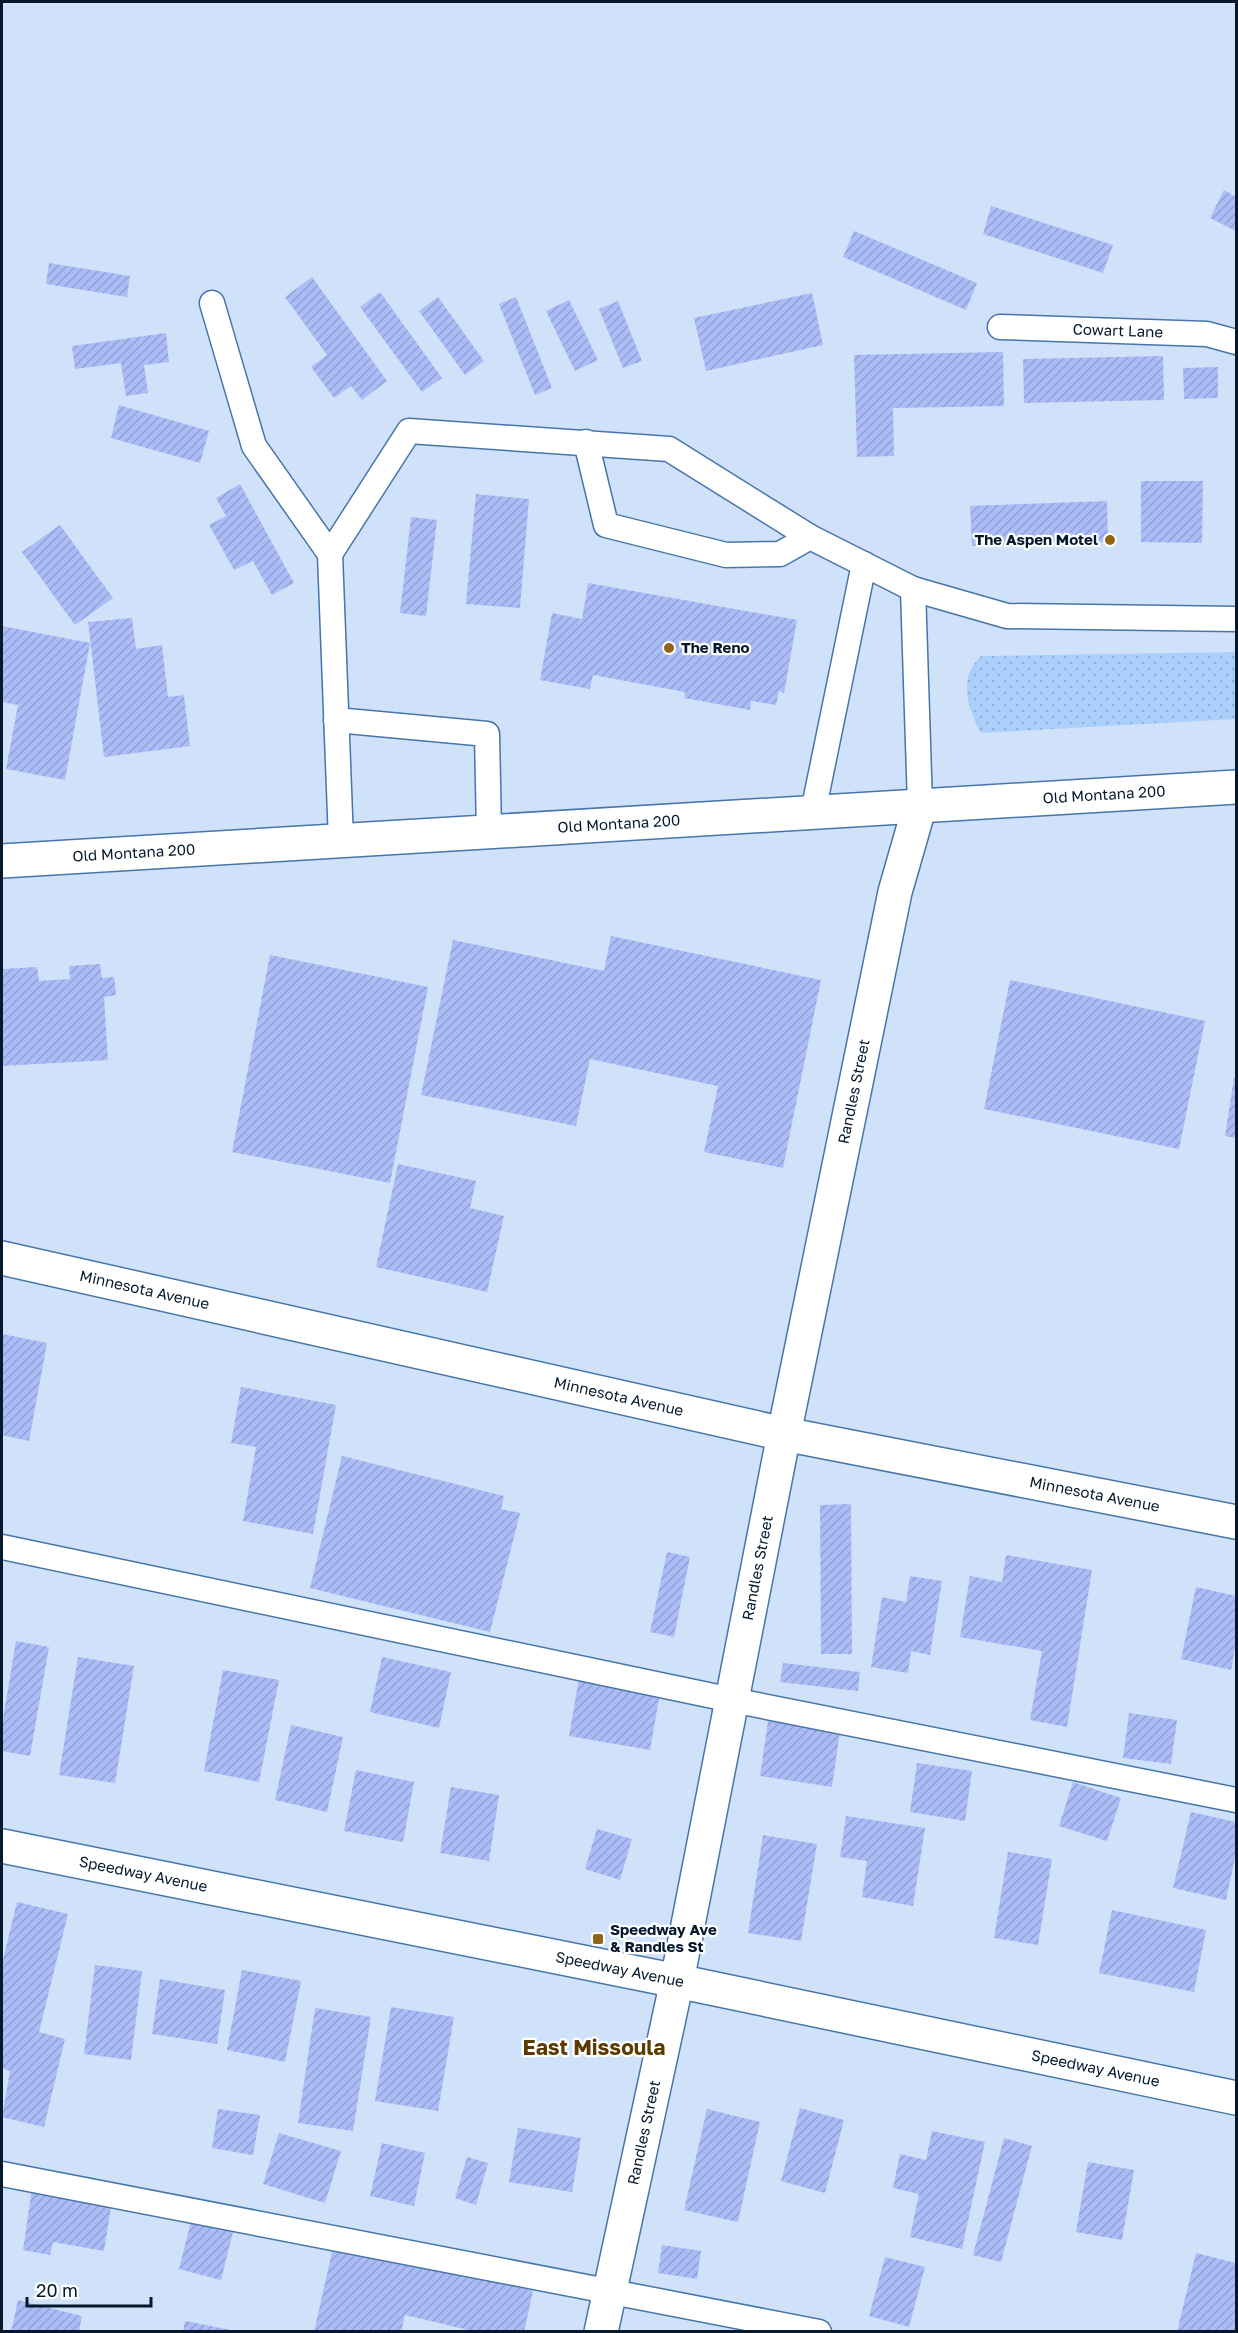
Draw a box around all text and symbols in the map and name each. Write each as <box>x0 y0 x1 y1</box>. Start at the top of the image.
street label: Cowart Lane <box>1072 319 1164 341</box>
place label: The Aspen Motel <box>975 530 1098 548</box>
marker: The Aspen Motel <box>1103 533 1117 547</box>
place label: The Reno <box>681 638 750 656</box>
marker: The Reno <box>662 641 676 655</box>
street label: Old Montana 200 <box>1042 781 1166 807</box>
street label: Old Montana 200 <box>557 810 681 836</box>
street label: Old Montana 200 <box>72 839 196 865</box>
street label: Randles Street <box>834 1037 873 1145</box>
street label: Minnesota Avenue <box>78 1266 211 1312</box>
street label: Minnesota Avenue <box>552 1372 686 1419</box>
street label: Minnesota Avenue <box>1028 1472 1162 1515</box>
street label: Randles Street <box>738 1514 776 1622</box>
street label: Speedway Avenue <box>78 1852 210 1895</box>
place label: Speedway Ave & Randles St <box>610 1920 717 1955</box>
marker: Speedway Ave & Randles St <box>591 1932 605 1946</box>
street label: Speedway Avenue <box>554 1947 686 1990</box>
district label: East Missoula <box>523 2034 665 2060</box>
street label: Speedway Avenue <box>1030 2045 1162 2090</box>
street label: Randles Street <box>623 2078 663 2186</box>
scale bar <box>27 2270 152 2308</box>
text: 20 m <box>36 2279 78 2301</box>

